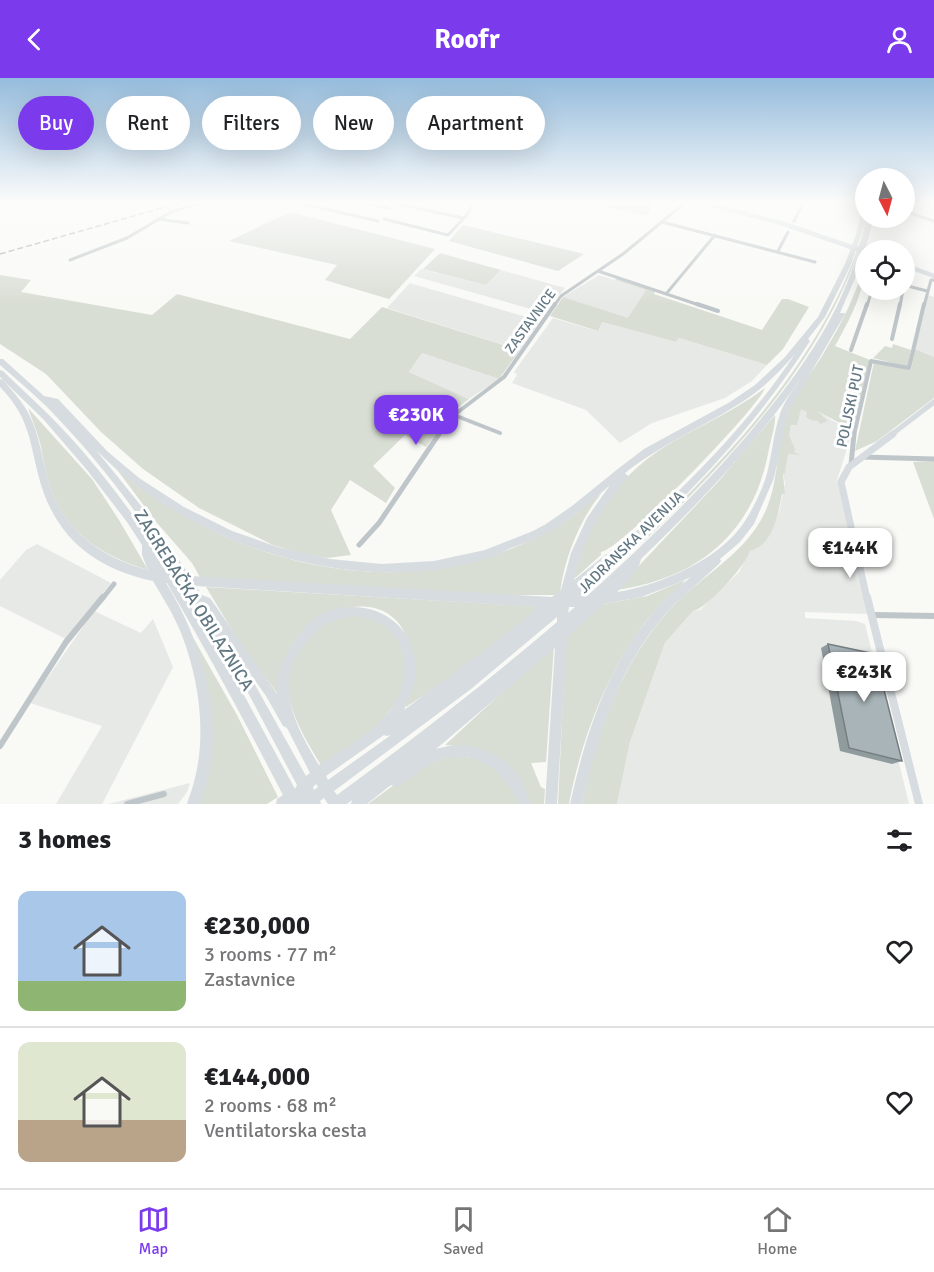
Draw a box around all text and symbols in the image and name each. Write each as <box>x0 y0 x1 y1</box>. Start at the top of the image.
icon: back <box>18 23 51 56</box>
text: Roofr <box>434 23 500 56</box>
icon: person <box>883 23 916 56</box>
chip: Buy <box>18 96 94 150</box>
chip: Rent <box>106 96 190 150</box>
chip: Filters <box>202 96 301 150</box>
chip: New <box>313 96 394 150</box>
chip: Apartment <box>406 96 545 150</box>
north arrow <box>855 168 915 228</box>
map controls <box>855 168 915 300</box>
button: locate <box>855 240 915 300</box>
street label: ZASTAVNICE <box>501 286 560 357</box>
street label: POLJSKI PUT <box>832 363 868 449</box>
pin: €230K <box>374 395 458 446</box>
text: €230K <box>388 402 444 427</box>
street label: JADRANSKA AVENIJA <box>575 487 687 597</box>
street label: ZAGREBAČKA OBILAZNICA <box>129 505 259 695</box>
pin: €144K <box>808 528 892 579</box>
text: €144K <box>822 535 878 560</box>
pin: €243K <box>822 652 906 703</box>
text: €243K <box>836 659 892 684</box>
text: 3 homes <box>18 824 111 856</box>
icon: filters <box>883 824 916 857</box>
text: €230,000 <box>204 910 310 942</box>
icon: home <box>66 915 138 987</box>
icon: heart <box>883 935 916 968</box>
text: 3 rooms · 77 m² <box>204 942 337 967</box>
text: Zastavnice <box>204 967 295 992</box>
text: €144,000 <box>204 1061 310 1093</box>
icon: home <box>66 1066 138 1138</box>
icon: heart <box>883 1086 916 1119</box>
text: 2 rooms · 68 m² <box>204 1093 337 1118</box>
text: Ventilatorska cesta <box>204 1118 367 1143</box>
tab: Map <box>137 1203 170 1259</box>
tab: Saved <box>443 1203 484 1259</box>
tab: Home <box>757 1203 797 1259</box>

